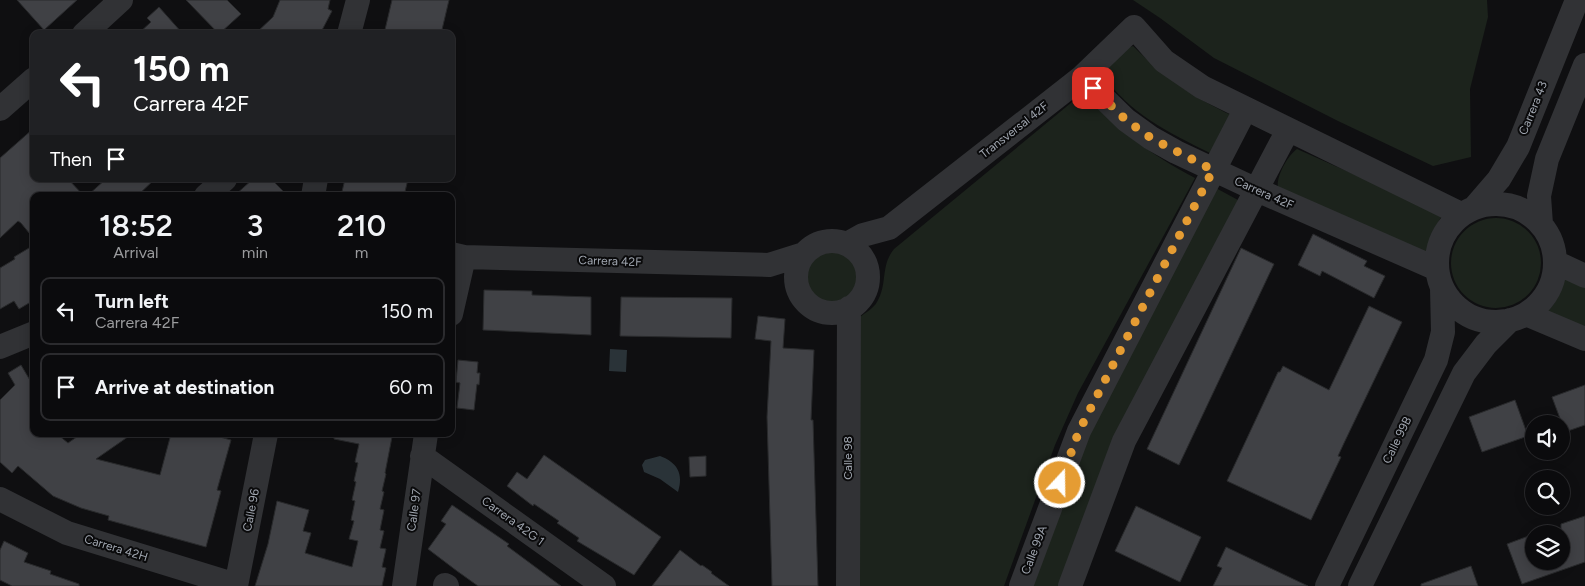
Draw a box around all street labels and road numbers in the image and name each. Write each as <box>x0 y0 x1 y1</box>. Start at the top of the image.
street label: Carrera 43 <box>1516 79 1550 137</box>
street label: Transversal 42F <box>977 99 1051 161</box>
street label: Carrera 42F <box>1232 174 1296 212</box>
street label: Carrera 42F <box>578 253 642 269</box>
street label: Calle 99B <box>1380 414 1414 466</box>
street label: Calle 98 <box>841 436 855 480</box>
street label: Calle 96 <box>240 487 262 533</box>
street label: Calle 97 <box>404 487 424 532</box>
street label: Carrera 42G 1 <box>479 494 547 548</box>
street label: Calle 99A <box>1018 524 1050 576</box>
street label: Carrera 42H <box>83 532 149 564</box>

